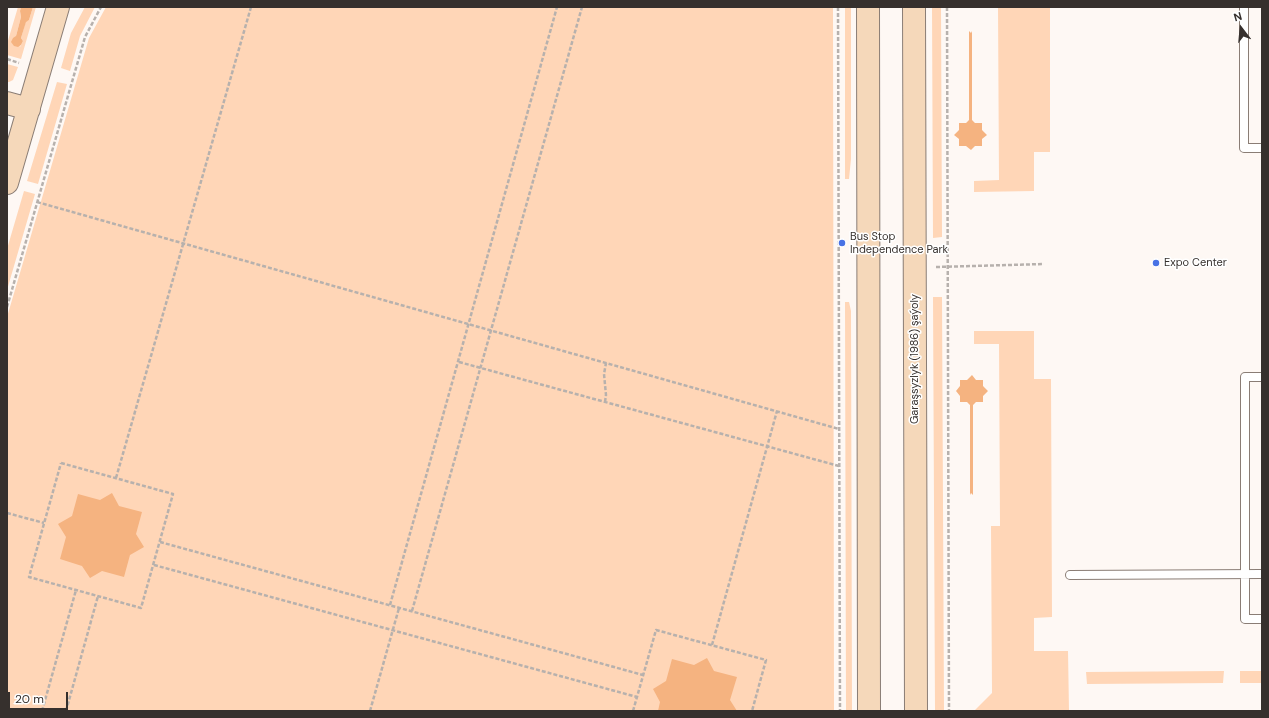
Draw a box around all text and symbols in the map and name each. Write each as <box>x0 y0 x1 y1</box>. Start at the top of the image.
north arrow <box>1221 8 1261 48</box>
text: N <box>1232 9 1243 24</box>
place label: Bus Stop Independence Park <box>850 230 948 256</box>
marker: Bus Stop Independence Park <box>837 238 847 248</box>
place label: Expo Center <box>1164 256 1227 270</box>
marker: Expo Center <box>1151 258 1161 268</box>
street label: Garaşsyzlyk (1986) şaýoly <box>908 294 922 424</box>
scale bar <box>10 684 70 710</box>
text: 20 m <box>15 691 44 707</box>

